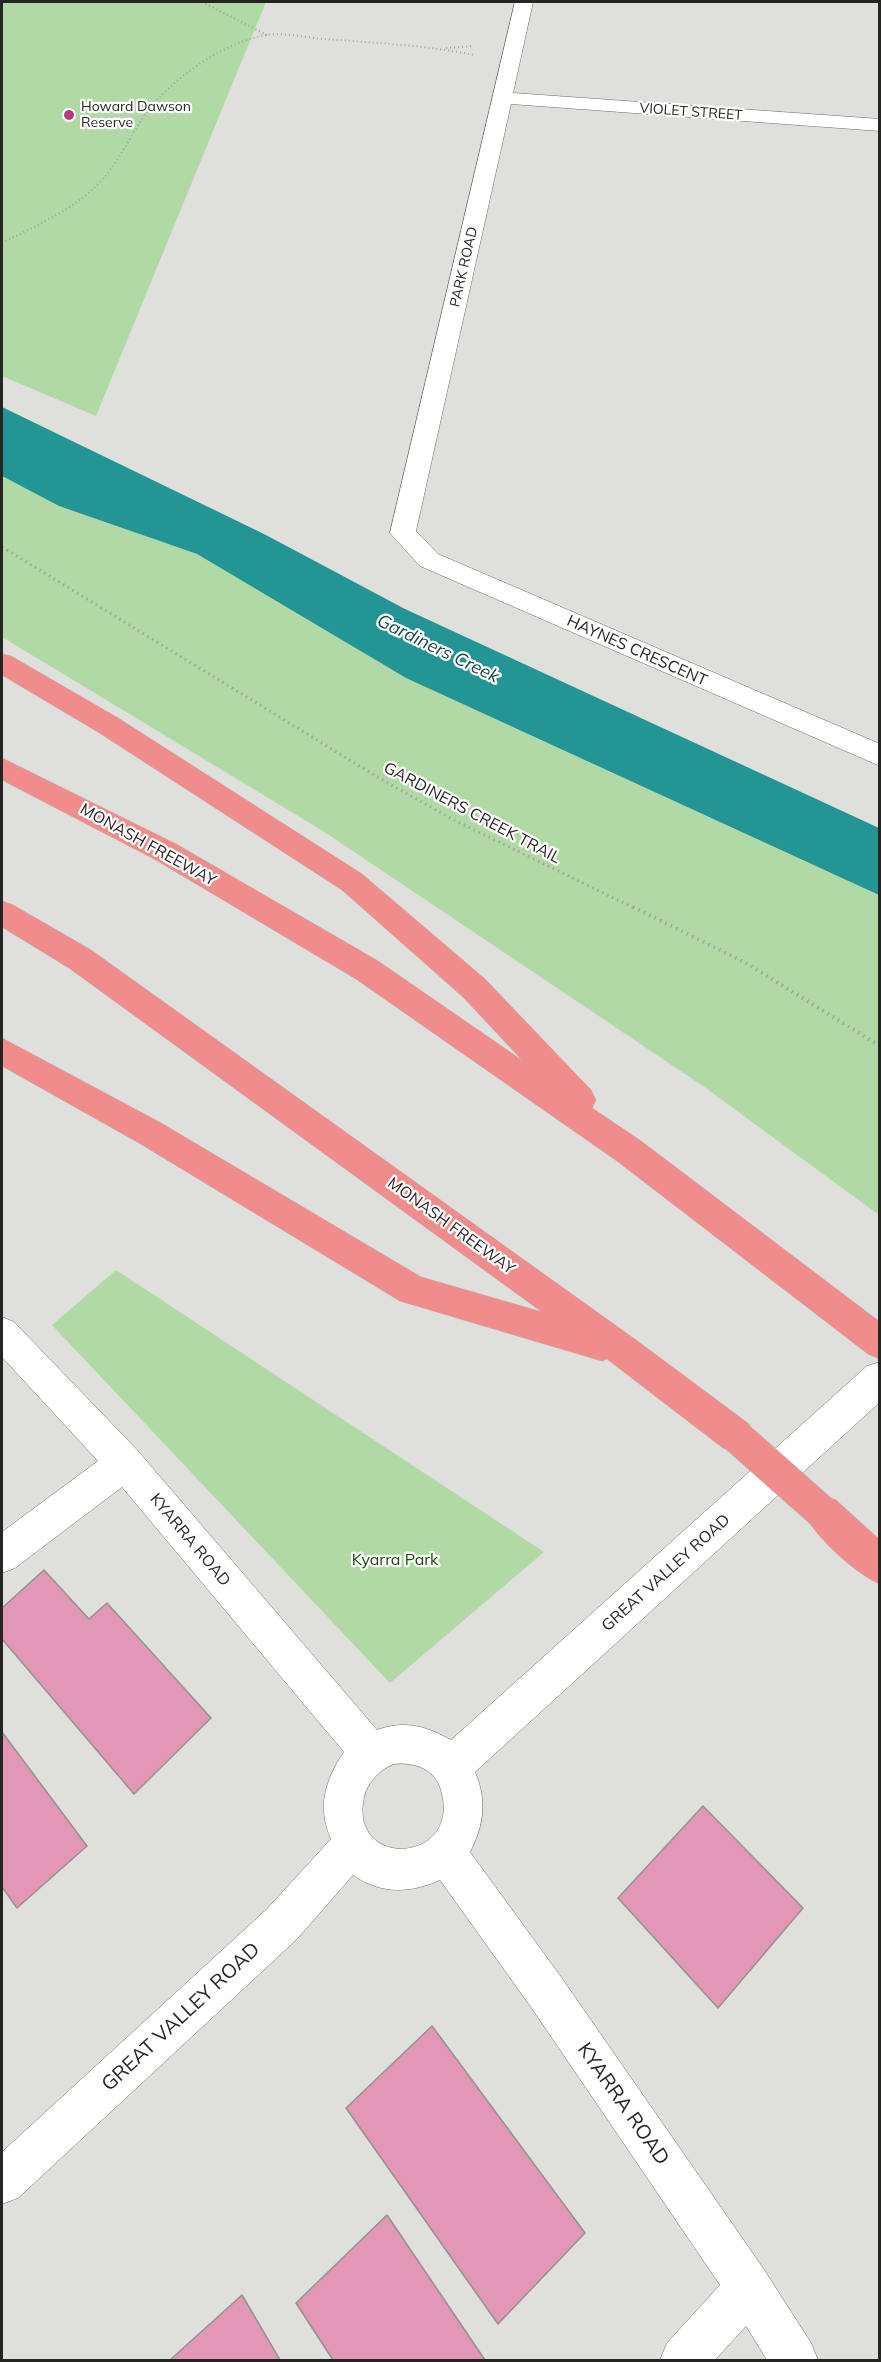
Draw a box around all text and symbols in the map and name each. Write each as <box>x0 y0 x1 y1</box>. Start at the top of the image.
place label: Howard Dawson Reserve <box>81 99 191 132</box>
street label: VIOLET STREET <box>639 100 743 124</box>
marker: Howard Dawson Reserve <box>62 108 76 122</box>
street label: PARK ROAD <box>447 225 481 309</box>
water label: Gardiners Creek <box>373 610 503 688</box>
street label: HAYNES CRESCENT <box>564 611 710 691</box>
street label: GARDINERS CREEK TRAIL <box>380 758 564 868</box>
street label: MONASH FREEWAY <box>77 800 219 890</box>
street label: MONASH FREEWAY <box>384 1173 518 1279</box>
street label: KYARRA ROAD <box>146 1490 234 1590</box>
street label: GREAT VALLEY ROAD <box>598 1510 734 1636</box>
park label: Kyarra Park <box>352 1550 438 1570</box>
street label: GREAT VALLEY ROAD <box>97 1938 265 2096</box>
street label: KYARRA ROAD <box>572 2038 674 2170</box>

